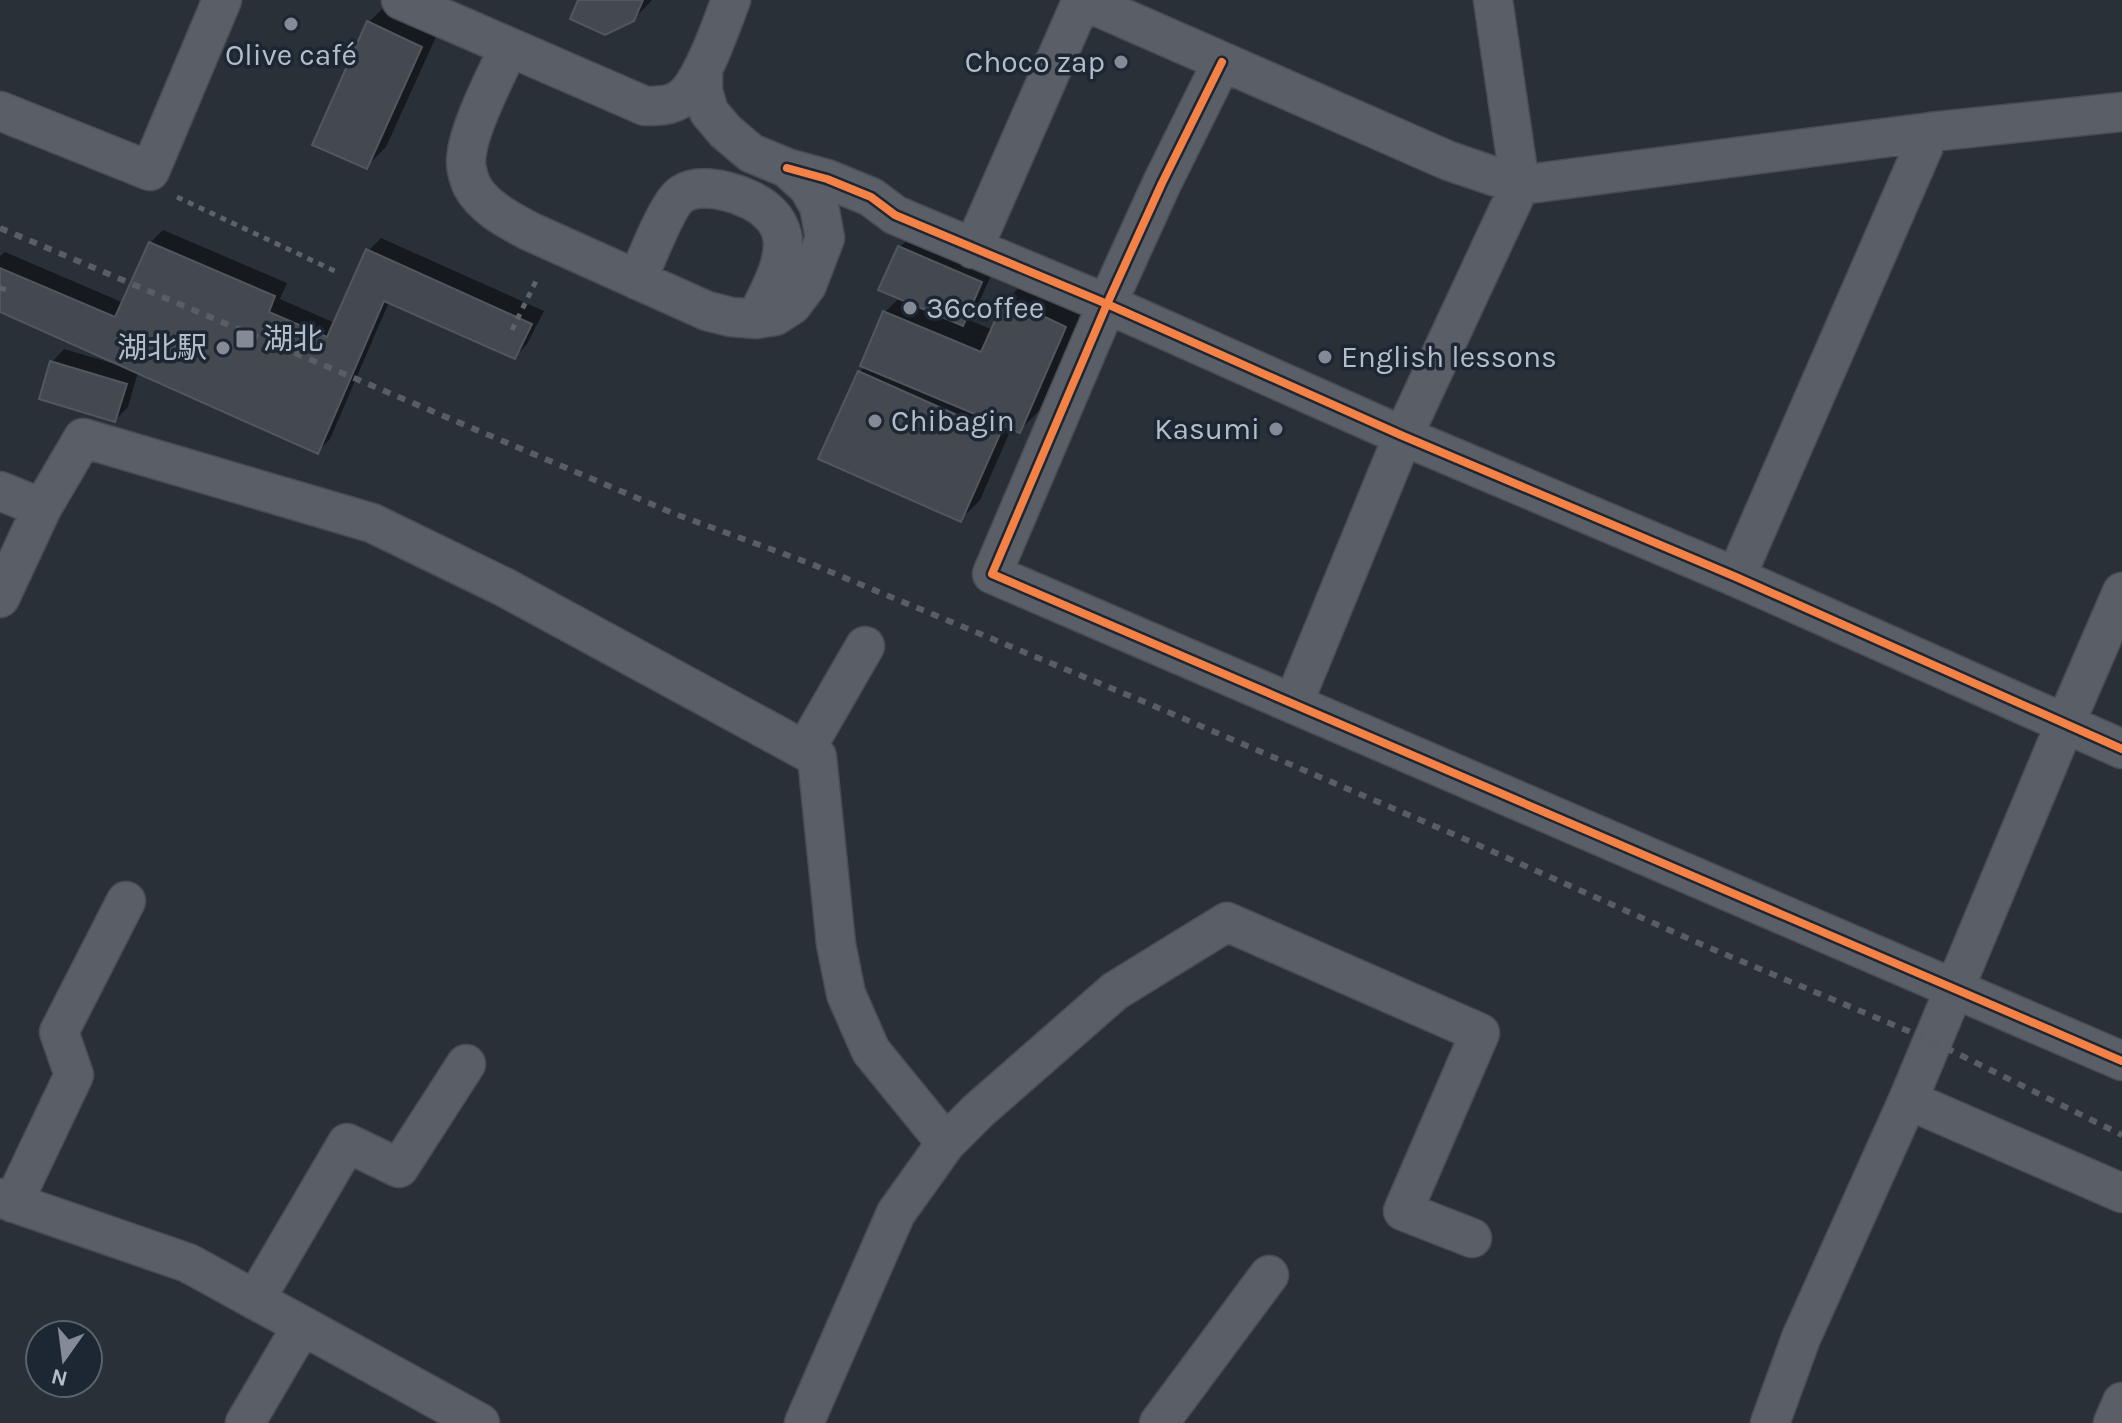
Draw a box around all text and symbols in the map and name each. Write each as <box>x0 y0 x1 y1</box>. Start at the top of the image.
marker: Olive café <box>282 15 300 33</box>
place label: Olive café <box>225 37 357 73</box>
place label: Choco zap <box>965 44 1105 80</box>
marker: Choco zap <box>1112 53 1130 71</box>
place label: 36coffee <box>926 290 1044 326</box>
marker: 36coffee <box>901 299 919 317</box>
place label: 湖北 <box>263 321 323 357</box>
marker: 湖北 <box>234 328 256 350</box>
place label: 湖北駅 <box>117 330 207 366</box>
marker: 湖北駅 <box>214 339 232 357</box>
place label: English lessons <box>1341 339 1557 375</box>
marker: English lessons <box>1316 348 1334 366</box>
place label: Chibagin <box>891 403 1015 439</box>
place label: Kasumi <box>1154 411 1260 447</box>
marker: Chibagin <box>866 412 884 430</box>
marker: Kasumi <box>1267 420 1285 438</box>
north arrow <box>24 1319 104 1399</box>
text: N <box>49 1363 70 1392</box>

